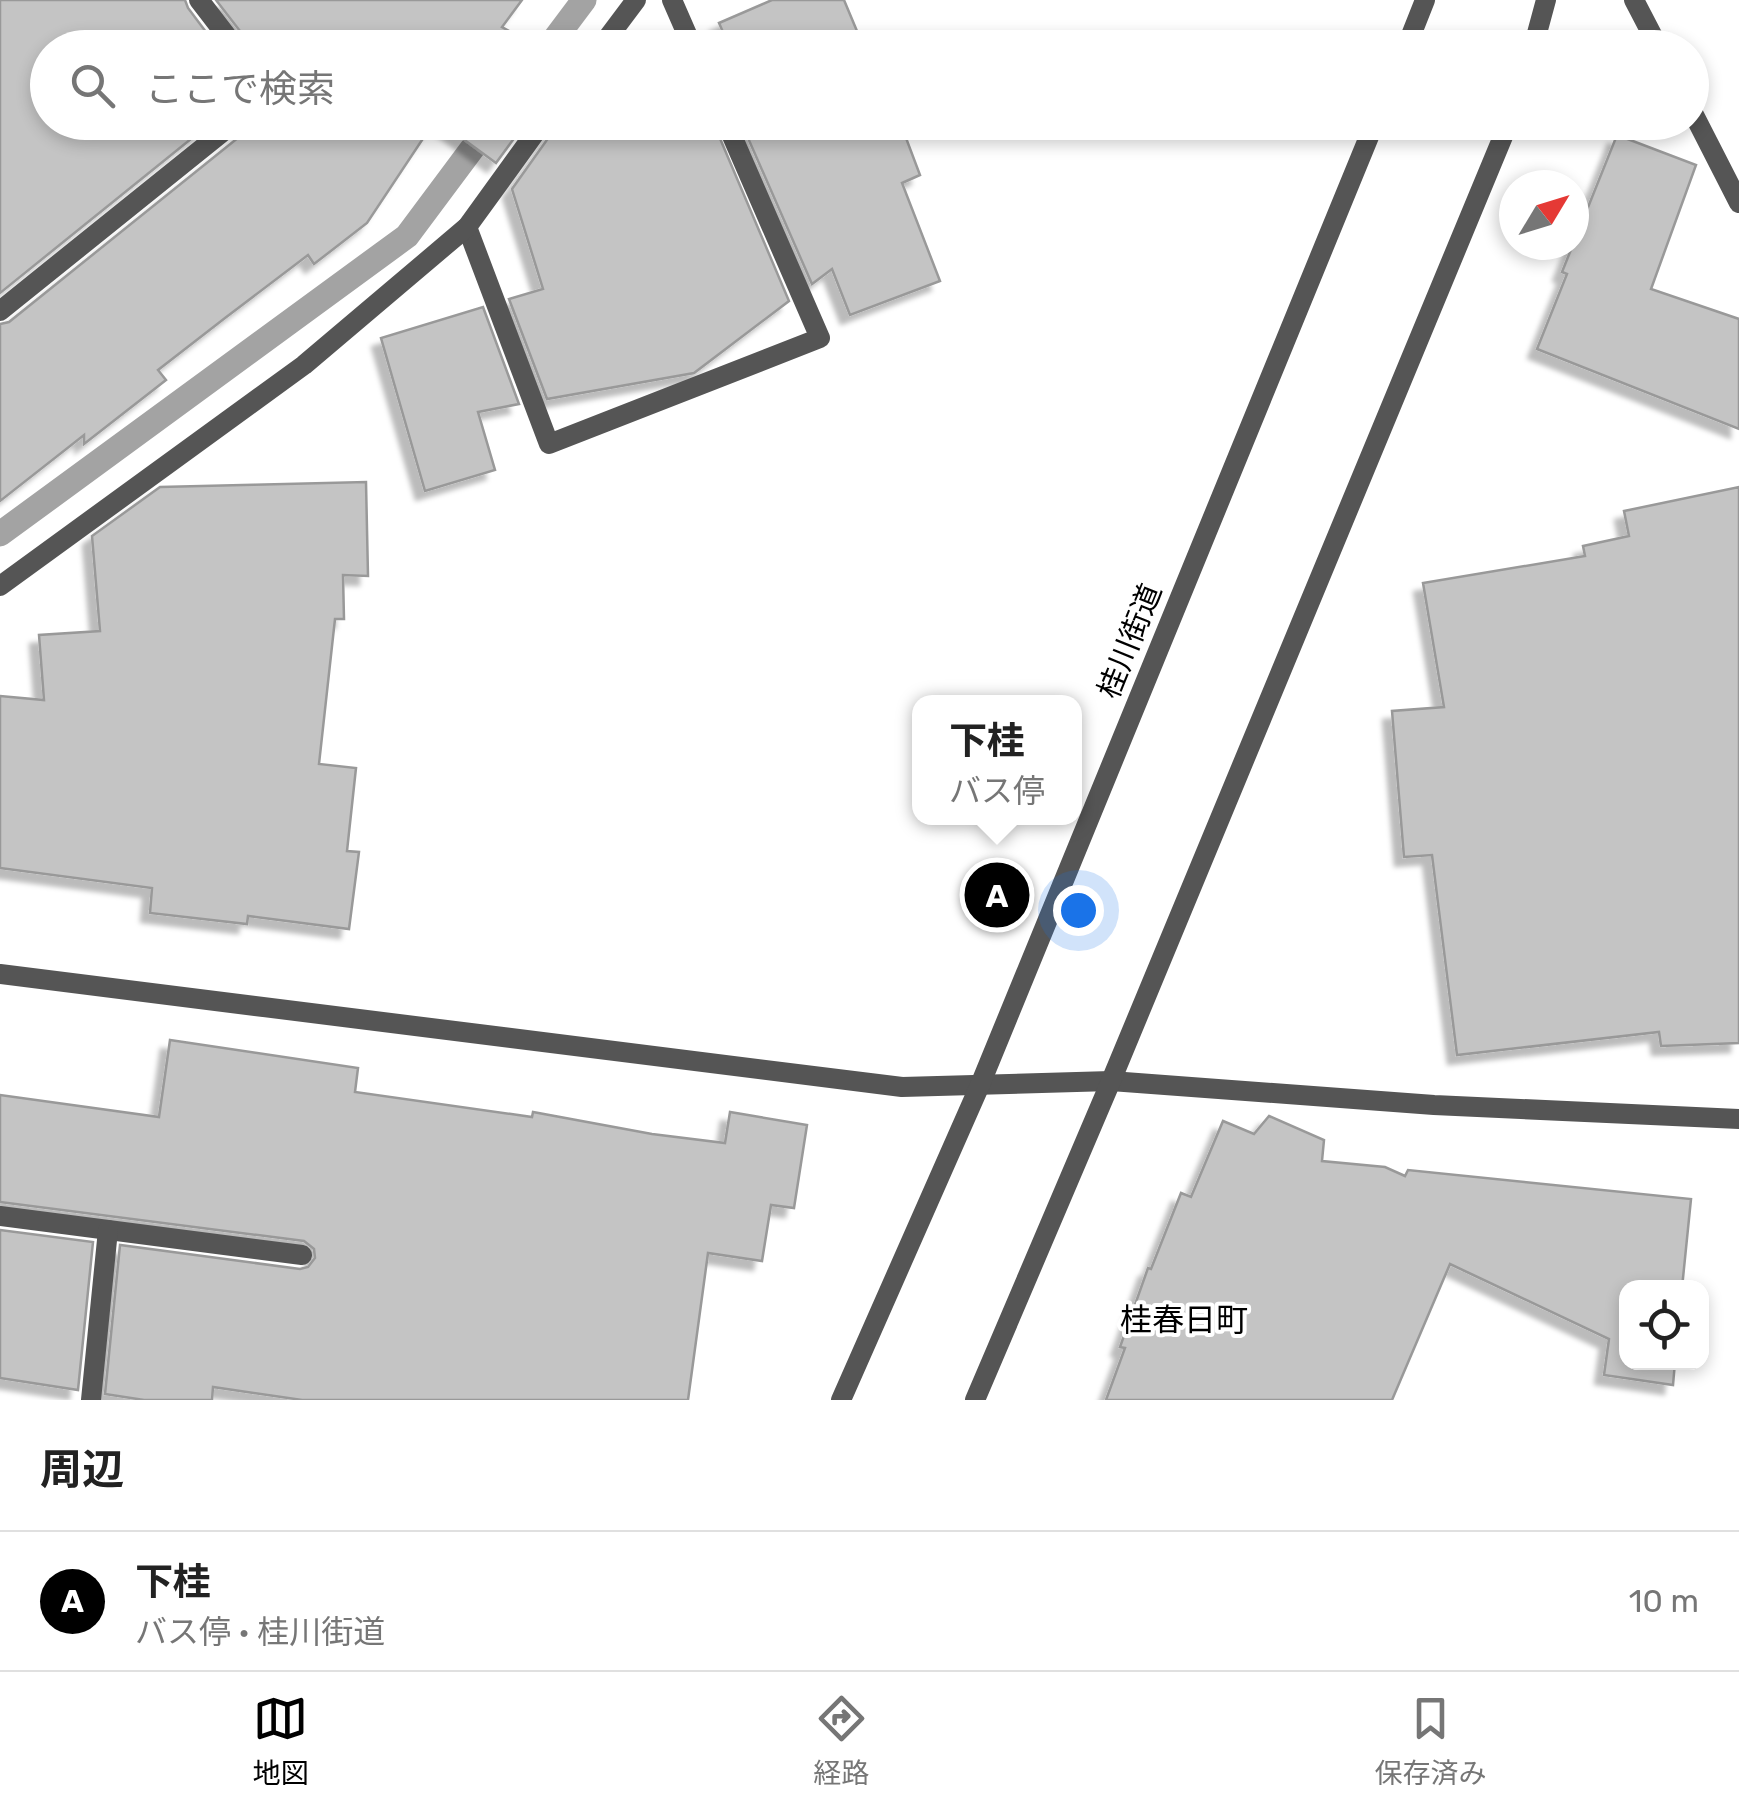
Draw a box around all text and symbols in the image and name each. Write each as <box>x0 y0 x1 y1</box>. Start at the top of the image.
search box <box>30 30 1709 140</box>
icon: search <box>65 58 120 113</box>
text: ここで検索 <box>145 66 335 112</box>
north arrow <box>1499 170 1589 260</box>
street label: 桂川街道 <box>1091 579 1169 703</box>
popup <box>912 695 1082 825</box>
text: 下桂 <box>949 718 1025 764</box>
text: バス停 <box>949 772 1045 810</box>
pin: A <box>964 858 1030 932</box>
your location <box>1053 885 1104 936</box>
map controls <box>1619 1280 1709 1370</box>
button: locate <box>1619 1280 1709 1370</box>
district label: 桂春日町 <box>1120 1301 1248 1339</box>
text: 周辺 <box>40 1445 124 1495</box>
text: 下桂 <box>135 1559 211 1605</box>
text: A <box>61 1582 84 1620</box>
text: 10 m <box>1629 1582 1699 1620</box>
text: バス停 · 桂川街道 <box>135 1613 385 1651</box>
tab: 地図 <box>252 1691 309 1791</box>
tab: 経路 <box>813 1691 870 1791</box>
tab: 保存済み <box>1374 1691 1487 1791</box>

